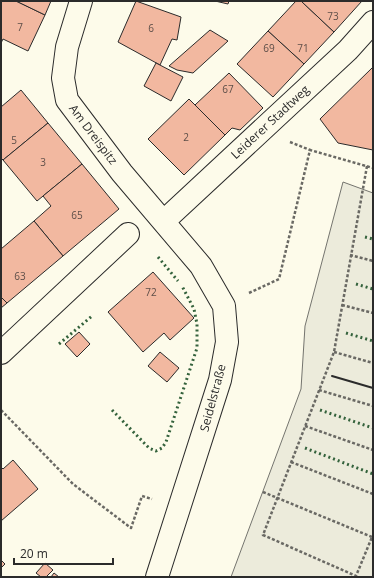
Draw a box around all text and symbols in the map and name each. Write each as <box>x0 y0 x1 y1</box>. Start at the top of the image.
house number: 73 <box>327 9 339 23</box>
house number: 7 <box>17 20 23 34</box>
house number: 6 <box>148 21 154 35</box>
house number: 69 <box>263 41 275 55</box>
house number: 71 <box>297 41 309 55</box>
street label: Leiderer Stadtweg <box>227 81 313 163</box>
house number: 67 <box>222 82 234 96</box>
street label: Am Dreispitz <box>65 101 122 168</box>
house number: 2 <box>183 130 189 144</box>
house number: 5 <box>11 133 17 147</box>
house number: 3 <box>40 155 46 169</box>
house number: 65 <box>71 208 83 222</box>
house number: 63 <box>14 269 26 283</box>
house number: 72 <box>145 285 157 299</box>
street label: Seidelstraße <box>195 362 230 434</box>
scale bar <box>14 540 113 566</box>
text: 20 m <box>20 545 48 562</box>

